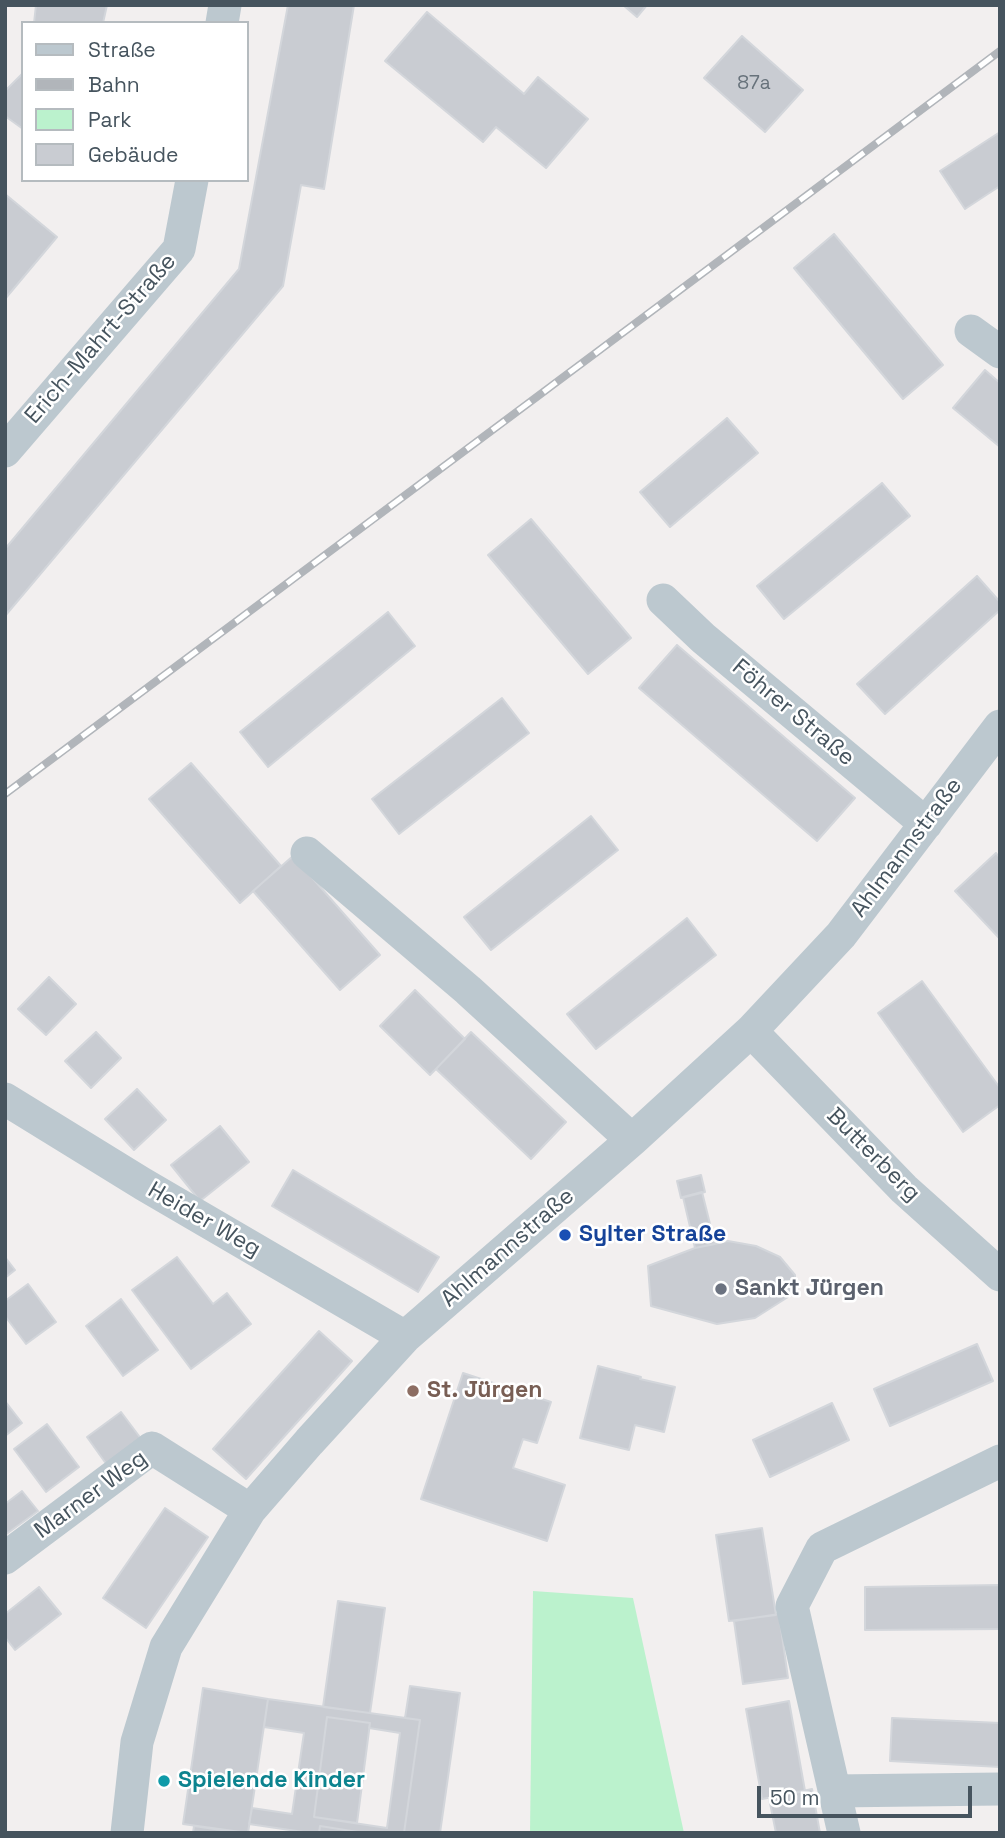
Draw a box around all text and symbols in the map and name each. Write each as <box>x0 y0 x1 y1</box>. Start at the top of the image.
legend <box>21 21 248 182</box>
text: Straße <box>88 36 156 63</box>
text: Bahn <box>88 71 140 98</box>
house number: 87a <box>737 73 771 95</box>
text: Park <box>88 106 132 133</box>
text: Gebäude <box>88 141 178 168</box>
street label: Erich-Mahrt-Straße <box>20 248 182 430</box>
street label: Föhrer Straße <box>726 654 860 772</box>
street label: Ahlmannstraße <box>846 773 968 923</box>
street label: Butterberg <box>820 1102 926 1208</box>
street label: Heider Weg <box>143 1177 265 1263</box>
street label: Ahlmannstraße <box>436 1183 580 1313</box>
place label: Sylter Straße <box>579 1221 726 1249</box>
marker: Sylter Straße <box>557 1227 573 1243</box>
place label: Sankt Jürgen <box>735 1275 884 1303</box>
marker: Sankt Jürgen <box>713 1281 729 1297</box>
place label: St. Jürgen <box>427 1377 542 1405</box>
marker: St. Jürgen <box>405 1383 421 1399</box>
street label: Marner Weg <box>29 1445 153 1545</box>
place label: Spielende Kinder <box>178 1767 365 1795</box>
scale bar <box>760 1772 975 1816</box>
marker: Spielende Kinder <box>156 1773 172 1789</box>
text: 50 m <box>770 1784 820 1811</box>

